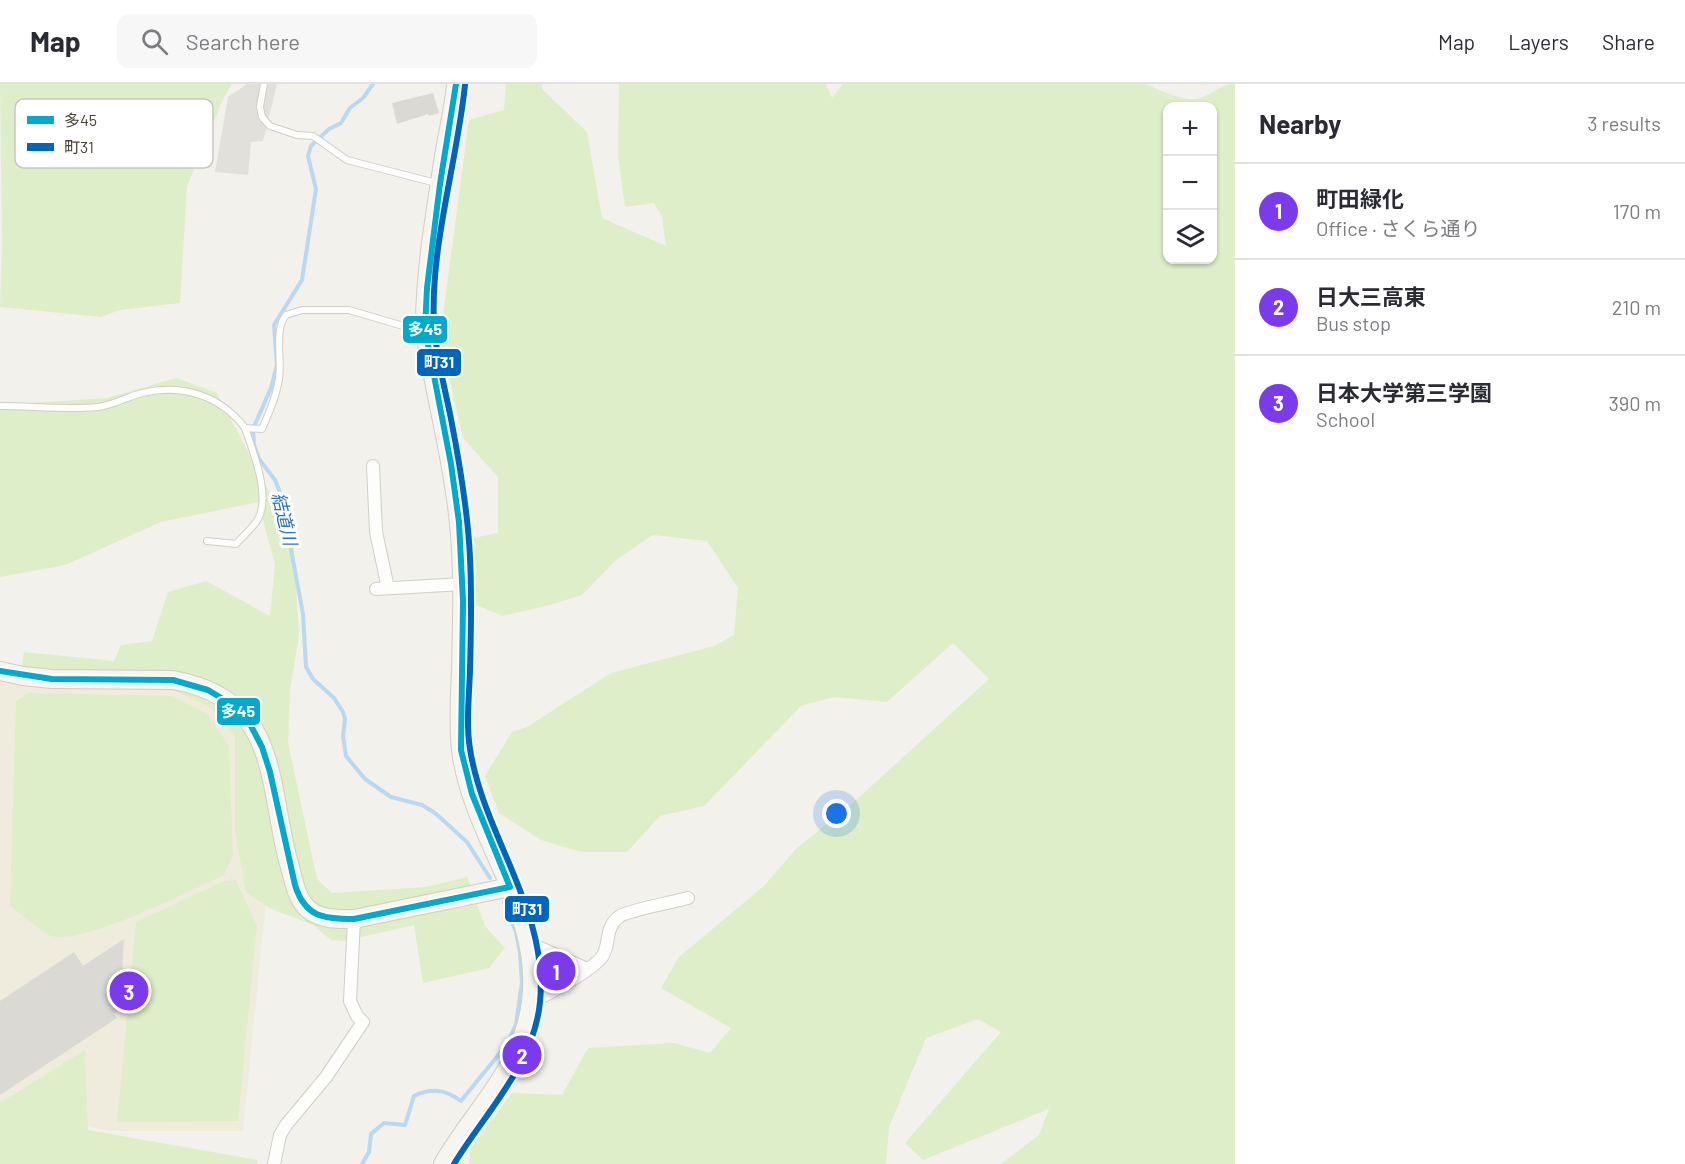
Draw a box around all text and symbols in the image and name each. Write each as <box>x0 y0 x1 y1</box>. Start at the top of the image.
search box <box>117 14 537 68</box>
text: Map <box>30 24 81 58</box>
icon: search <box>138 25 171 58</box>
text: Search here <box>186 28 300 54</box>
text: Map <box>1438 29 1475 54</box>
text: Layers <box>1508 29 1569 54</box>
text: Share <box>1602 29 1655 54</box>
legend <box>15 99 213 168</box>
map controls <box>1163 102 1217 264</box>
button: + <box>1163 102 1217 156</box>
text: Nearby <box>1259 108 1341 139</box>
text: 多45 <box>64 110 97 129</box>
text: 3 results <box>1587 111 1661 135</box>
text: 町31 <box>64 137 94 156</box>
button: − <box>1163 156 1217 210</box>
text: 町田緑化 <box>1316 185 1404 211</box>
text: 1 <box>1275 199 1282 223</box>
text: 170 m <box>1613 199 1661 223</box>
button: layers <box>1163 210 1217 264</box>
text: Office · さくら通り <box>1316 216 1480 240</box>
text: 日大三高東 <box>1316 283 1426 309</box>
text: 2 <box>1273 295 1284 319</box>
text: 210 m <box>1612 295 1661 319</box>
text: Bus stop <box>1316 311 1391 335</box>
line badge: 多45 <box>402 315 448 344</box>
text: 多45 <box>408 319 443 338</box>
line badge: 町31 <box>416 348 462 377</box>
text: 町31 <box>424 352 454 371</box>
text: 日本大学第三学園 <box>1316 379 1492 405</box>
text: 3 <box>1273 391 1284 415</box>
text: 390 m <box>1608 391 1661 415</box>
text: School <box>1316 407 1375 431</box>
water label: 結道川 <box>268 490 303 550</box>
line badge: 多45 <box>216 697 261 726</box>
text: 多45 <box>221 701 256 720</box>
your location <box>822 799 851 828</box>
line badge: 町31 <box>504 895 550 923</box>
text: 町31 <box>512 899 542 918</box>
pin: 1 <box>536 948 576 994</box>
pin: 3 <box>110 968 148 1014</box>
pin: 2 <box>502 1032 542 1078</box>

